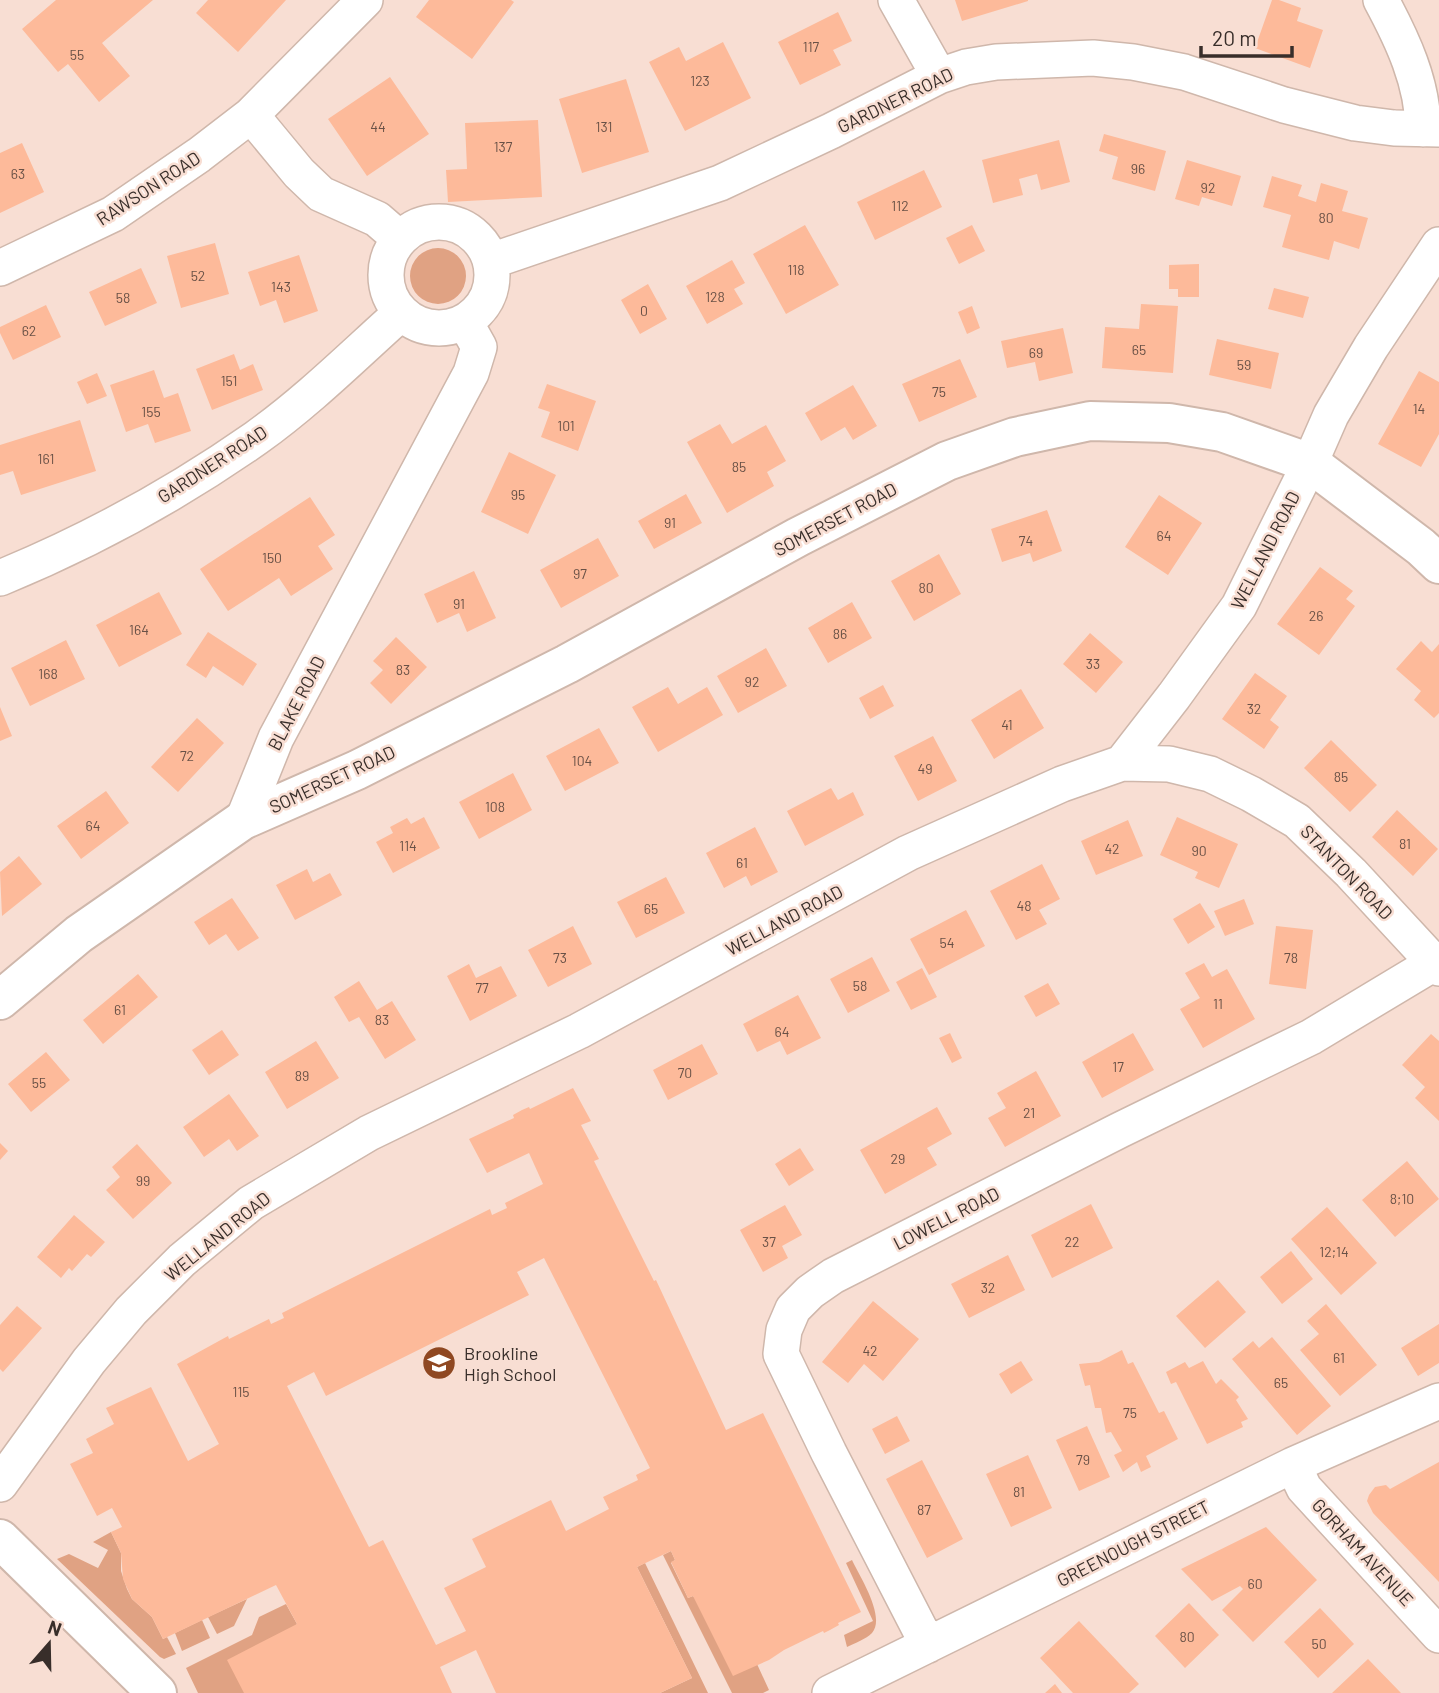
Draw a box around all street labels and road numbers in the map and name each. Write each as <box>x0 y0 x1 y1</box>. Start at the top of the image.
street label: GARDNER ROAD <box>834 63 956 137</box>
street label: RAWSON ROAD <box>92 146 204 230</box>
street label: GARDNER ROAD <box>153 421 271 507</box>
street label: SOMERSET ROAD <box>770 477 900 561</box>
street label: WELLAND ROAD <box>1226 487 1304 613</box>
street label: BLAKE ROAD <box>263 652 329 754</box>
street label: SOMERSET ROAD <box>266 740 398 818</box>
street label: STANTON ROAD <box>1296 820 1398 924</box>
street label: WELLAND ROAD <box>722 880 846 960</box>
street label: LOWELL ROAD <box>889 1182 1003 1254</box>
street label: WELLAND ROAD <box>160 1187 274 1285</box>
street label: GORHAM AVENUE <box>1308 1494 1418 1610</box>
street label: GREENOUGH STREET <box>1053 1495 1213 1591</box>

